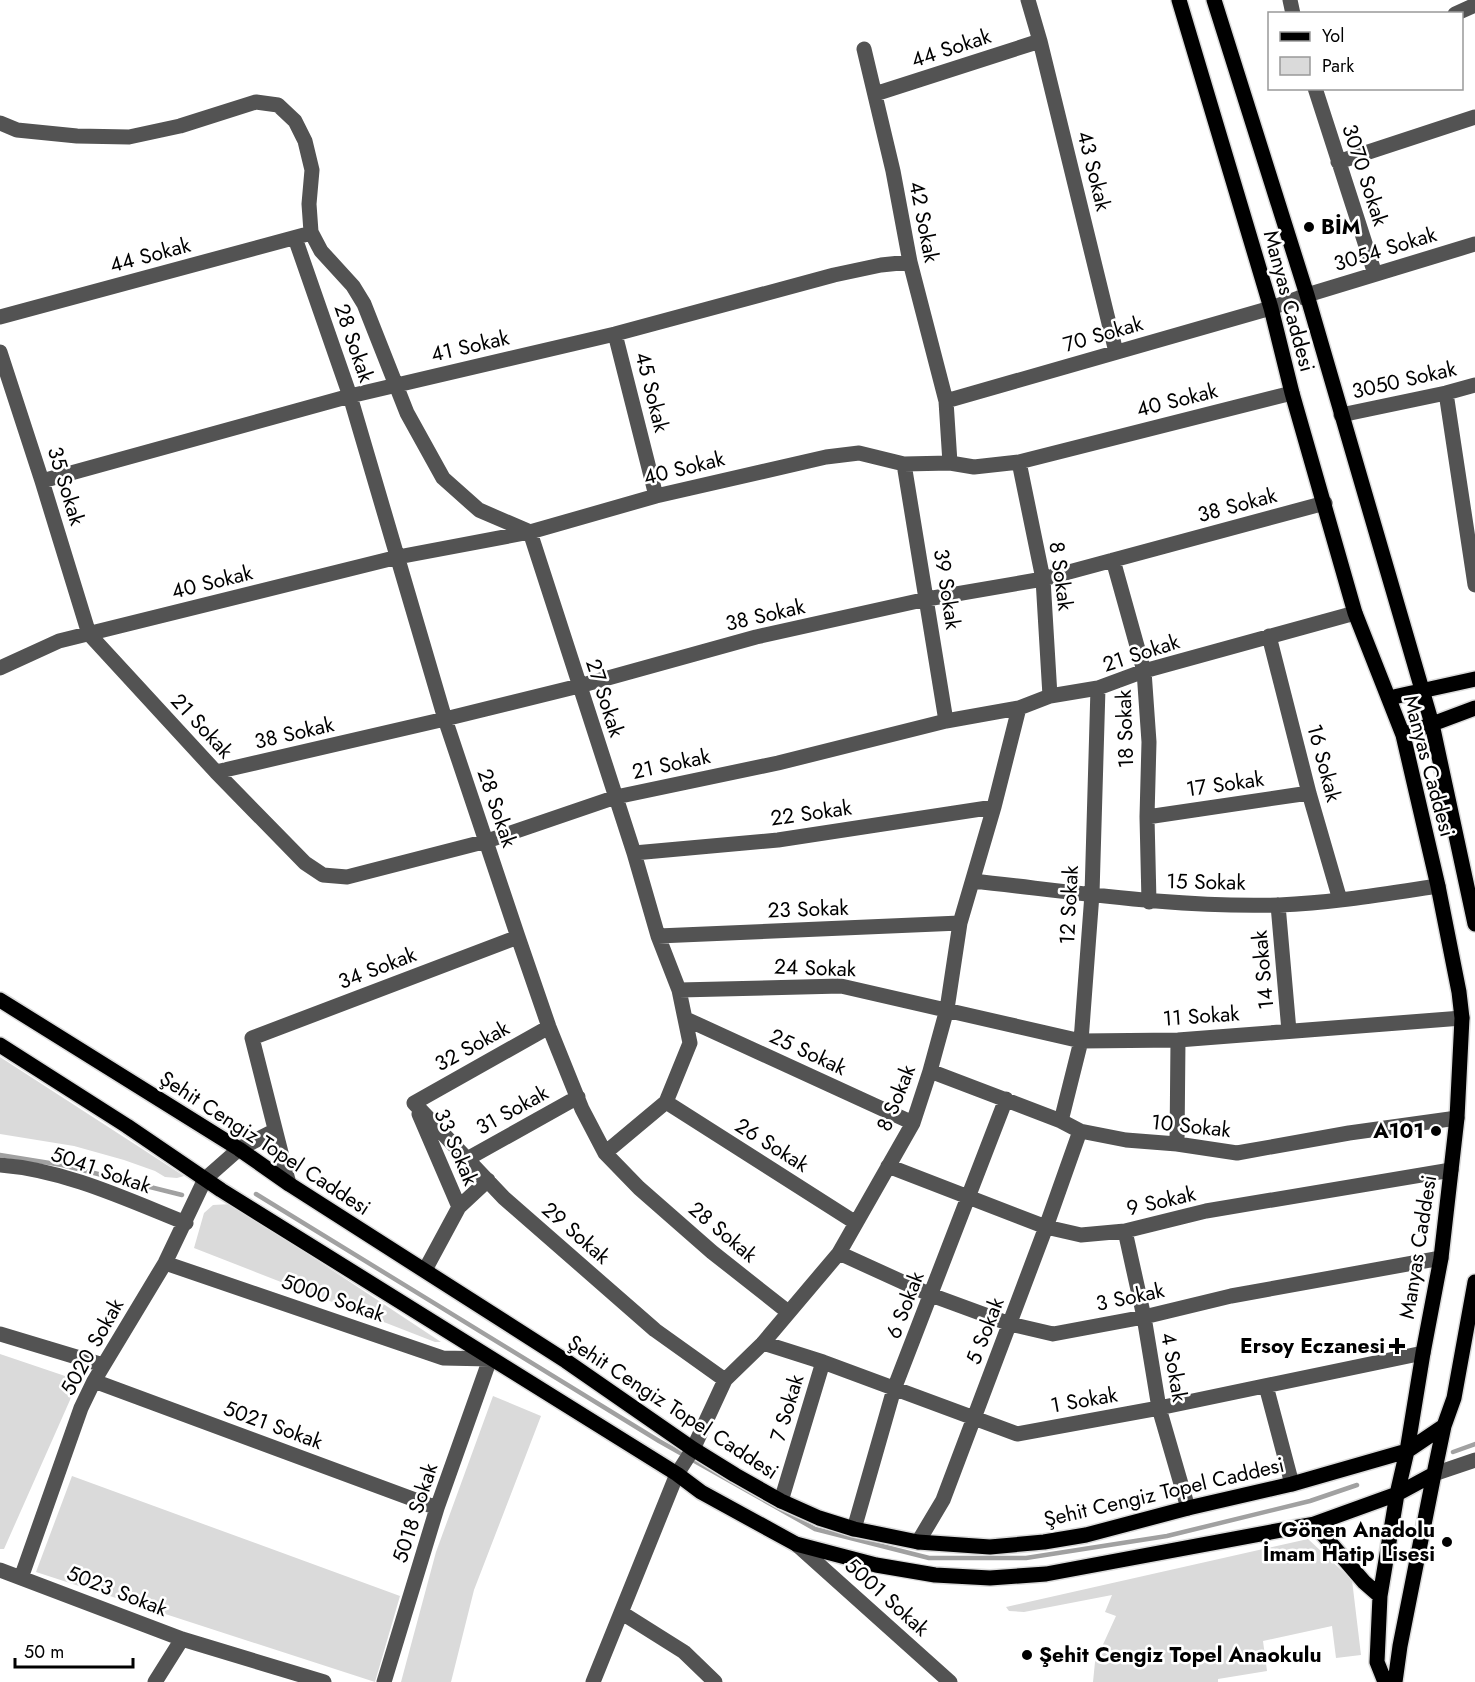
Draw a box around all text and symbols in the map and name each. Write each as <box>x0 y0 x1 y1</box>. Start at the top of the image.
legend <box>1268 12 1463 90</box>
street label: 44 Sokak <box>907 21 996 75</box>
text: Yol <box>1322 23 1344 49</box>
text: Park <box>1322 53 1354 79</box>
street label: 3070 Sokak <box>1334 120 1396 231</box>
street label: 43 Sokak <box>1070 128 1119 215</box>
street label: 42 Sokak <box>901 179 947 266</box>
place label: BİM <box>1321 212 1360 242</box>
street label: 3054 Sokak <box>1330 219 1441 279</box>
marker: BİM <box>1302 220 1316 234</box>
street label: Manyas Caddesi <box>1256 227 1322 375</box>
street label: 44 Sokak <box>106 230 194 280</box>
street label: 28 Sokak <box>327 300 382 387</box>
street label: 70 Sokak <box>1060 308 1147 360</box>
street label: 41 Sokak <box>428 322 513 370</box>
street label: 45 Sokak <box>628 349 677 436</box>
street label: 3050 Sokak <box>1349 353 1460 407</box>
street label: 40 Sokak <box>1133 375 1221 425</box>
street label: 35 Sokak <box>40 443 92 530</box>
street label: 40 Sokak <box>640 443 728 493</box>
street label: 38 Sokak <box>1194 480 1281 530</box>
street label: 8 Sokak <box>1041 540 1081 613</box>
street label: 39 Sokak <box>926 546 968 632</box>
street label: 40 Sokak <box>168 557 256 607</box>
street label: 38 Sokak <box>722 591 808 639</box>
street label: 21 Sokak <box>1099 626 1184 680</box>
street label: 27 Sokak <box>578 655 632 742</box>
street label: 21 Sokak <box>164 687 241 766</box>
street label: 18 Sokak <box>1109 688 1141 769</box>
street label: Manyas Caddesi <box>1396 692 1462 840</box>
street label: 38 Sokak <box>251 709 337 757</box>
street label: 16 Sokak <box>1299 721 1349 806</box>
street label: 21 Sokak <box>629 741 714 787</box>
street label: 17 Sokak <box>1184 764 1267 804</box>
street label: 28 Sokak <box>470 765 525 852</box>
street label: 22 Sokak <box>768 792 854 834</box>
street label: 12 Sokak <box>1052 864 1086 945</box>
street label: 15 Sokak <box>1166 866 1247 898</box>
street label: 23 Sokak <box>767 893 850 925</box>
street label: 14 Sokak <box>1245 928 1281 1011</box>
street label: 34 Sokak <box>334 939 421 997</box>
street label: 24 Sokak <box>773 952 857 984</box>
street label: 11 Sokak <box>1162 998 1241 1034</box>
street label: 32 Sokak <box>429 1013 515 1079</box>
street label: 25 Sokak <box>765 1021 852 1083</box>
street label: 8 Sokak <box>869 1060 923 1136</box>
street label: Şehit Cengiz Topel Caddesi <box>154 1063 376 1223</box>
street label: 31 Sokak <box>470 1077 554 1142</box>
street label: 33 Sokak <box>426 1104 486 1191</box>
street label: 10 Sokak <box>1150 1107 1233 1145</box>
street label: 26 Sokak <box>729 1111 815 1180</box>
place label: A101 <box>1372 1116 1424 1146</box>
marker: A101 <box>1429 1124 1443 1138</box>
street label: 5041 Sokak <box>47 1139 156 1201</box>
street label: Manyas Caddesi <box>1392 1173 1444 1321</box>
street label: 9 Sokak <box>1124 1178 1199 1223</box>
street label: 28 Sokak <box>682 1194 764 1270</box>
street label: 29 Sokak <box>535 1195 617 1272</box>
street label: 5000 Sokak <box>277 1266 389 1330</box>
street label: 6 Sokak <box>878 1266 932 1343</box>
street label: 3 Sokak <box>1093 1275 1168 1319</box>
street label: 5020 Sokak <box>53 1292 131 1401</box>
street label: 5 Sokak <box>959 1292 1012 1369</box>
street label: Şehit Cengiz Topel Caddesi <box>562 1327 784 1487</box>
street label: 4 Sokak <box>1153 1330 1195 1405</box>
place label: Ersoy Eczanesi <box>1240 1331 1385 1361</box>
marker: Ersoy Eczanesi <box>1390 1339 1404 1353</box>
street label: 7 Sokak <box>763 1370 812 1445</box>
street label: 1 Sokak <box>1048 1379 1120 1421</box>
street label: 5021 Sokak <box>219 1393 328 1457</box>
street label: Şehit Cengiz Topel Caddesi <box>1041 1450 1287 1534</box>
street label: 5018 Sokak <box>385 1459 445 1567</box>
place label: Gönen Anadolu İmam Hatip Lisesi <box>1263 1515 1435 1569</box>
marker: Gönen Anadolu İmam Hatip Lisesi <box>1440 1535 1454 1549</box>
street label: 5001 Sokak <box>838 1551 936 1644</box>
street label: 5023 Sokak <box>62 1558 172 1624</box>
scale bar <box>15 1631 134 1669</box>
text: 50 m <box>24 1639 64 1665</box>
place label: Şehit Cengiz Topel Anaokulu <box>1039 1640 1322 1670</box>
marker: Şehit Cengiz Topel Anaokulu <box>1020 1648 1034 1662</box>

